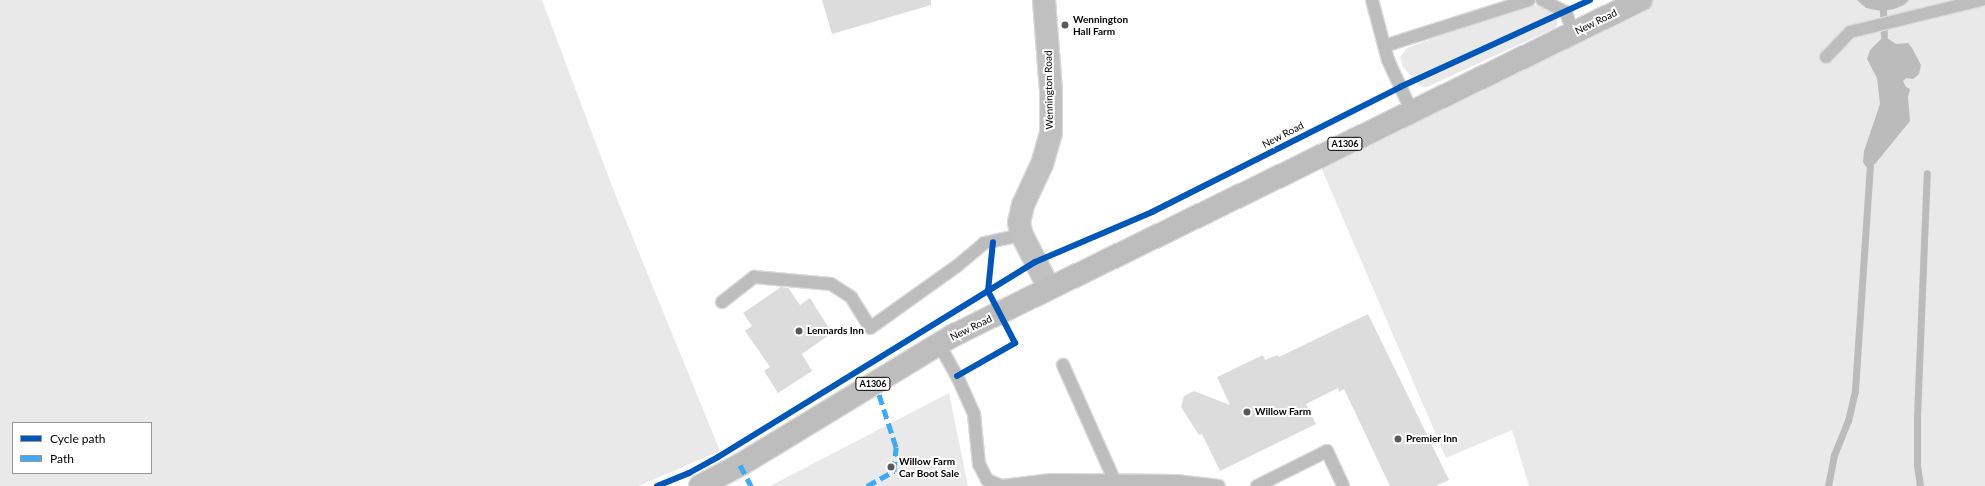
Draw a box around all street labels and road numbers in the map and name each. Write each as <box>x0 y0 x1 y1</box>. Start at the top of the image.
street label: New Road <box>1573 7 1619 37</box>
street label: Wennington Road <box>1042 50 1056 130</box>
street label: New Road <box>1260 119 1306 151</box>
road number: A1306 <box>1327 137 1363 151</box>
street label: New Road <box>948 313 994 343</box>
road number: A1306 <box>855 377 891 391</box>

